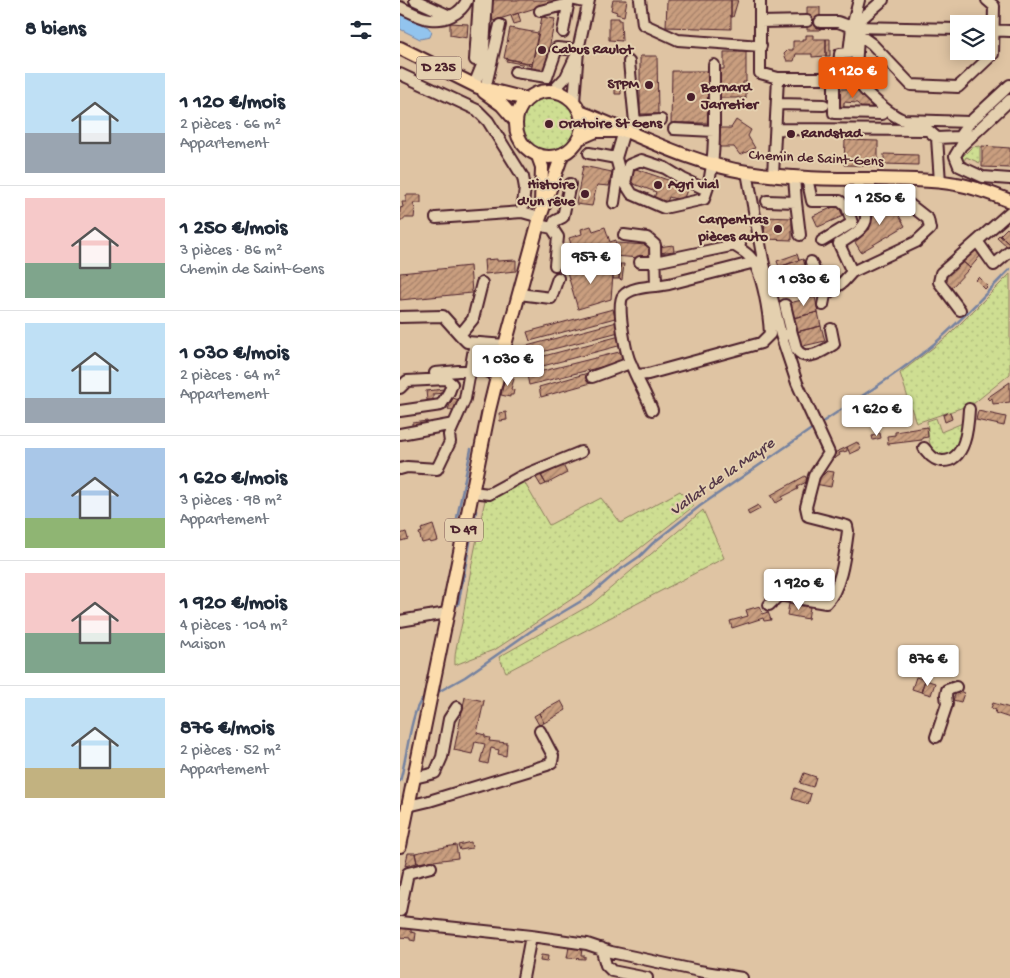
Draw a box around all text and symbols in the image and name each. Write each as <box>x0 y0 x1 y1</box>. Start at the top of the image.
map controls <box>950 15 995 60</box>
button: layers <box>950 15 995 60</box>
icon: filters <box>347 16 375 44</box>
text: 8 biens <box>25 18 86 43</box>
place label: Cabus Raulot <box>551 41 635 59</box>
marker: Cabus Raulot <box>536 44 548 56</box>
road number: D 235 <box>416 56 462 80</box>
pin: 1 120 € <box>807 56 899 99</box>
text: 1 120 € <box>830 63 876 82</box>
place label: STPM <box>608 76 640 94</box>
marker: STPM <box>643 79 655 91</box>
place label: Bernard Jarretier <box>700 79 760 114</box>
text: 1 120 €/mois <box>180 91 285 116</box>
marker: Bernard Jarretier <box>685 91 697 103</box>
icon: home <box>65 93 125 153</box>
place label: Oratoire St Gens <box>559 115 663 133</box>
text: 2 pièces · 66 m² <box>180 116 281 135</box>
marker: Oratoire St Gens <box>543 118 555 130</box>
place label: Randstad <box>800 125 864 143</box>
marker: Randstad <box>785 128 797 140</box>
text: Appartement <box>180 135 268 154</box>
street label: Chemin de Saint-Gens <box>748 146 884 172</box>
place label: Histoire d'un rêve <box>517 176 576 211</box>
place label: Agri vial <box>667 176 720 194</box>
marker: Agri vial <box>652 179 664 191</box>
pin: 1 250 € <box>834 184 926 226</box>
marker: Histoire d'un rêve <box>579 188 591 200</box>
text: 1 250 € <box>856 190 904 209</box>
place label: Carpentras pièces auto <box>697 211 769 246</box>
text: 1 250 €/mois <box>180 217 287 242</box>
icon: home <box>65 218 125 278</box>
marker: Carpentras pièces auto <box>772 223 784 235</box>
text: 3 pièces · 86 m² <box>180 242 282 261</box>
pin: 957 € <box>556 242 626 285</box>
text: 957 € <box>572 249 610 268</box>
text: Chemin de Saint-Gens <box>180 261 324 280</box>
pin: 1 030 € <box>758 264 850 307</box>
text: 1 030 € <box>779 271 829 290</box>
text: 1 030 €/mois <box>180 342 289 367</box>
icon: home <box>65 343 125 403</box>
pin: 1 030 € <box>462 344 554 387</box>
text: 1 030 € <box>483 351 533 370</box>
text: 2 pièces · 64 m² <box>180 367 281 386</box>
text: Appartement <box>180 386 268 405</box>
pin: 1 620 € <box>831 394 923 437</box>
text: 1 620 € <box>853 401 901 420</box>
water label: Vallat de la Mayre <box>667 434 780 521</box>
text: 1 620 €/mois <box>180 467 287 492</box>
icon: home <box>65 468 125 528</box>
text: 3 pièces · 98 m² <box>180 492 282 511</box>
text: Appartement <box>180 511 268 530</box>
road number: D 49 <box>445 518 483 542</box>
pin: 1 920 € <box>753 568 845 611</box>
text: 1 920 € <box>775 575 823 594</box>
text: 1 920 €/mois <box>180 592 287 617</box>
icon: home <box>65 593 125 653</box>
text: 4 pièces · 104 m² <box>180 617 288 636</box>
text: Maison <box>180 636 225 655</box>
pin: 876 € <box>893 644 963 687</box>
text: 876 € <box>909 651 947 670</box>
text: 876 €/mois <box>180 717 274 742</box>
icon: home <box>65 718 125 778</box>
text: 2 pièces · 52 m² <box>180 742 281 761</box>
text: Appartement <box>180 761 268 780</box>

